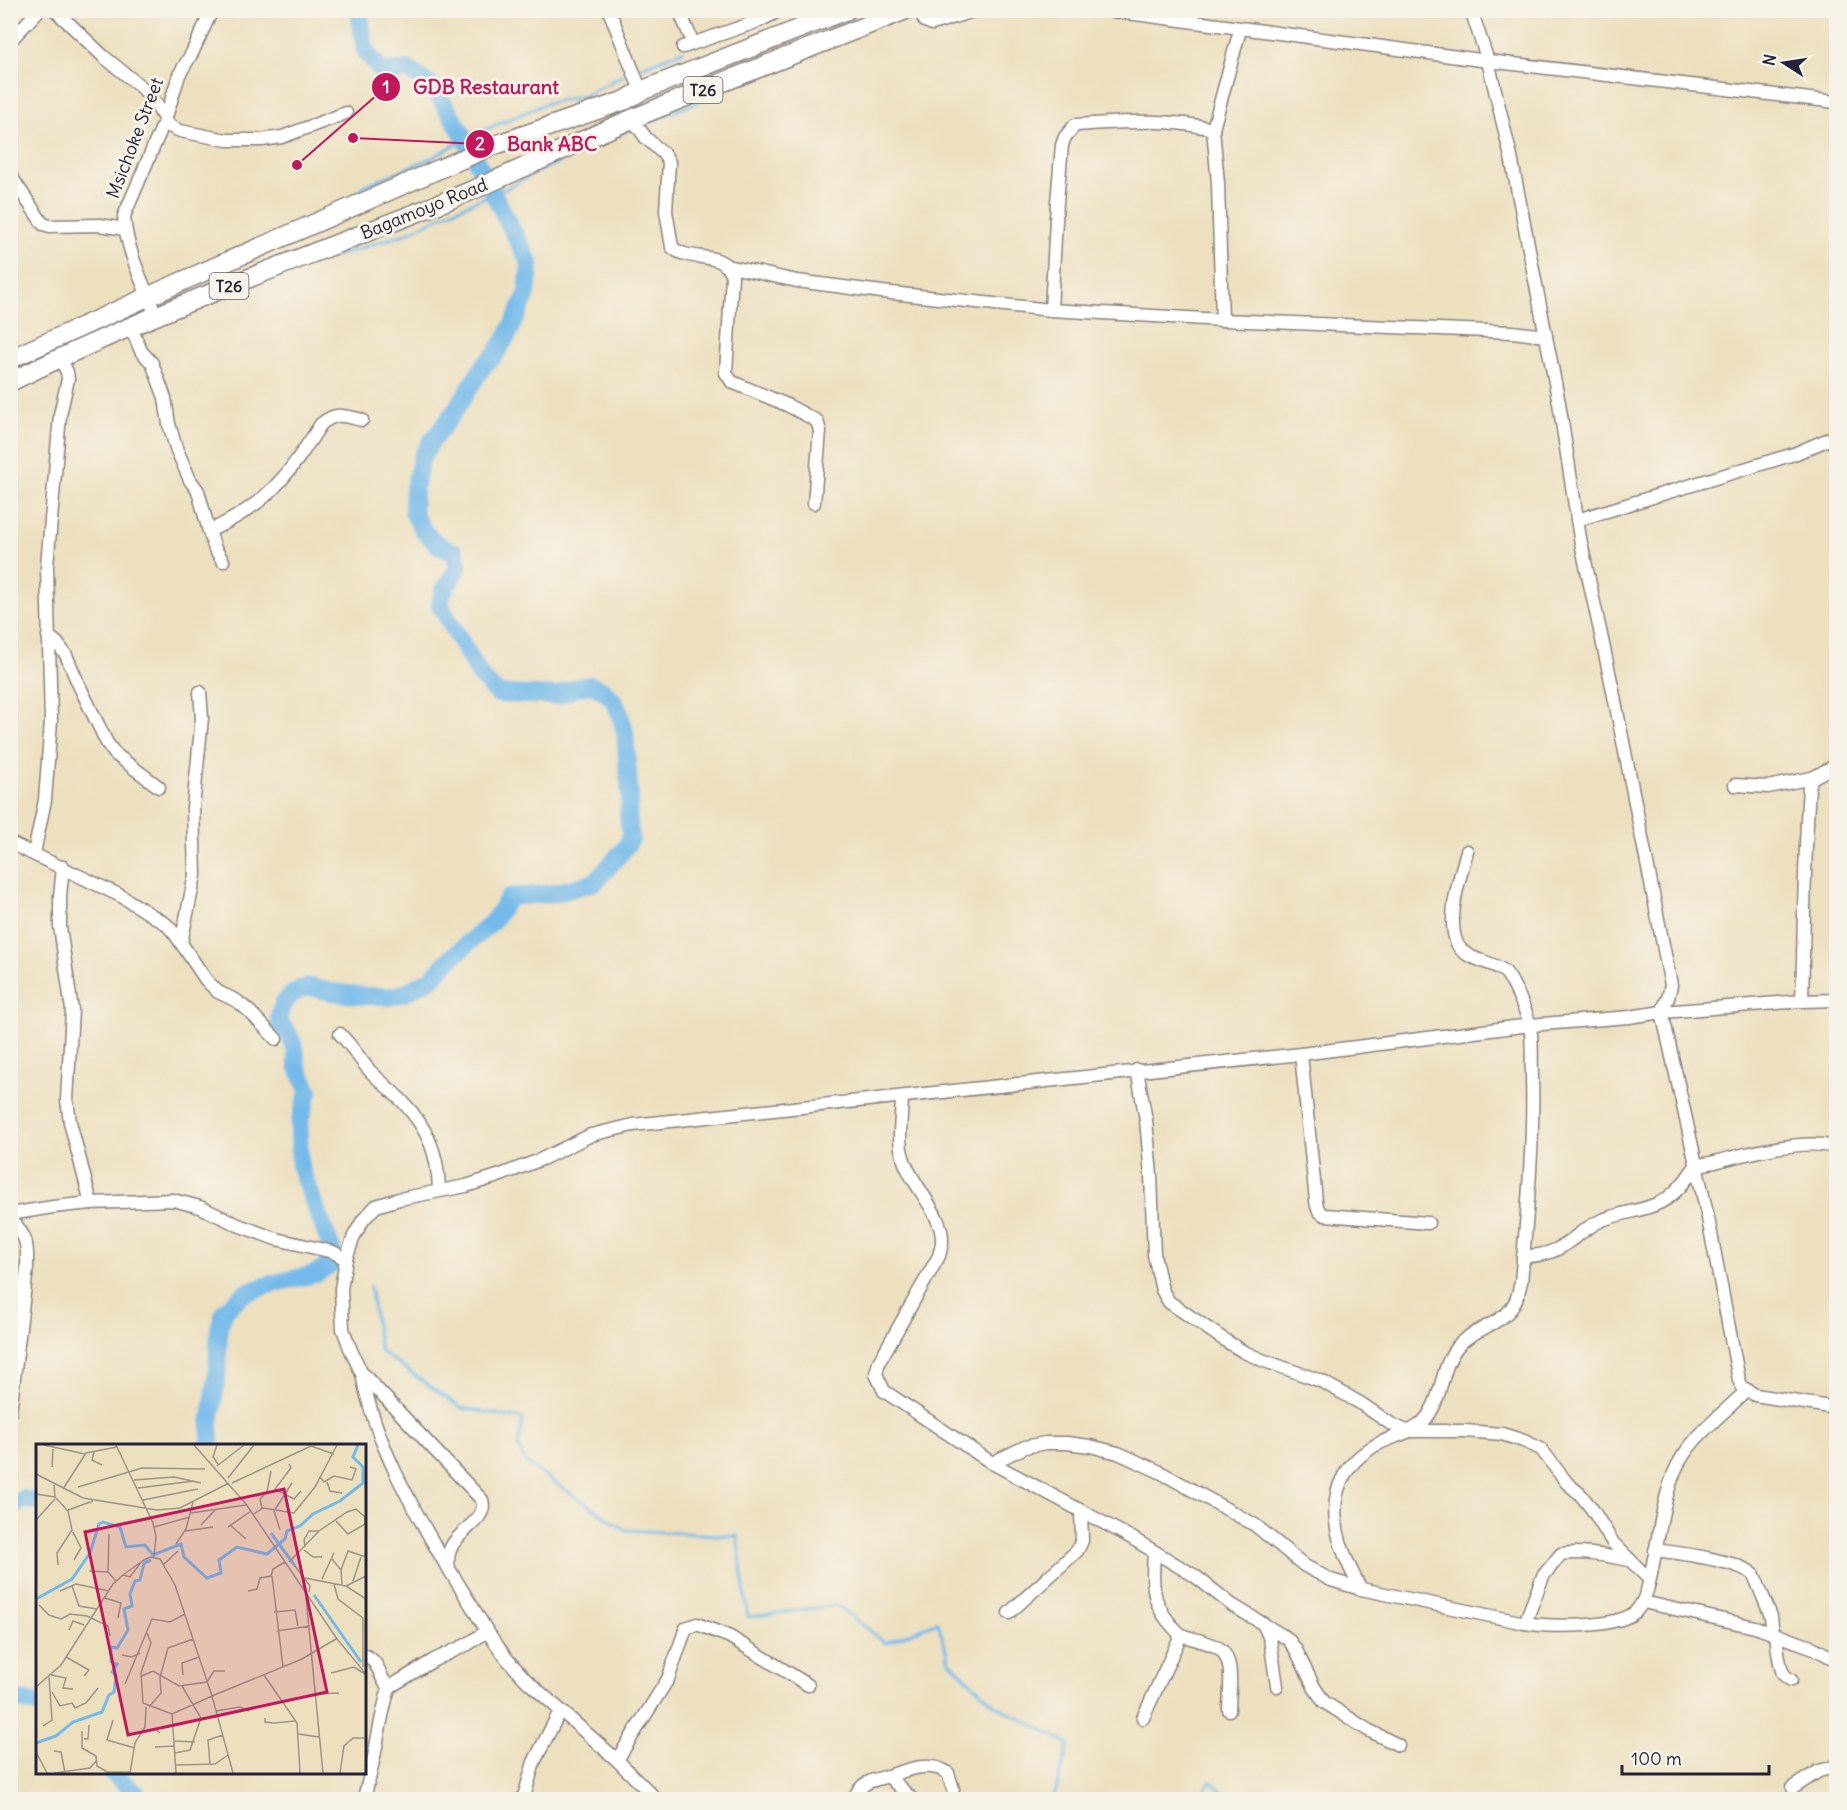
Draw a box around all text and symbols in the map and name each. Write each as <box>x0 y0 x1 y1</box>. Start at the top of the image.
north arrow <box>1754 33 1814 93</box>
text: N <box>1758 52 1780 67</box>
callout: GDB Restaurant <box>371 68 571 106</box>
street label: Msichoke Street <box>101 74 168 201</box>
text: GDB Restaurant <box>413 74 559 99</box>
text: 1 <box>382 75 390 98</box>
road number: T26 <box>684 77 722 103</box>
callout: Bank ABC <box>465 125 609 163</box>
text: Bank ABC <box>507 131 597 156</box>
text: 2 <box>475 132 485 155</box>
street label: Bagamoyo Road <box>357 172 491 244</box>
road number: T26 <box>210 273 248 299</box>
inset map <box>36 1444 366 1774</box>
scale bar <box>1622 1738 1769 1776</box>
text: 100 m <box>1631 1747 1682 1770</box>

